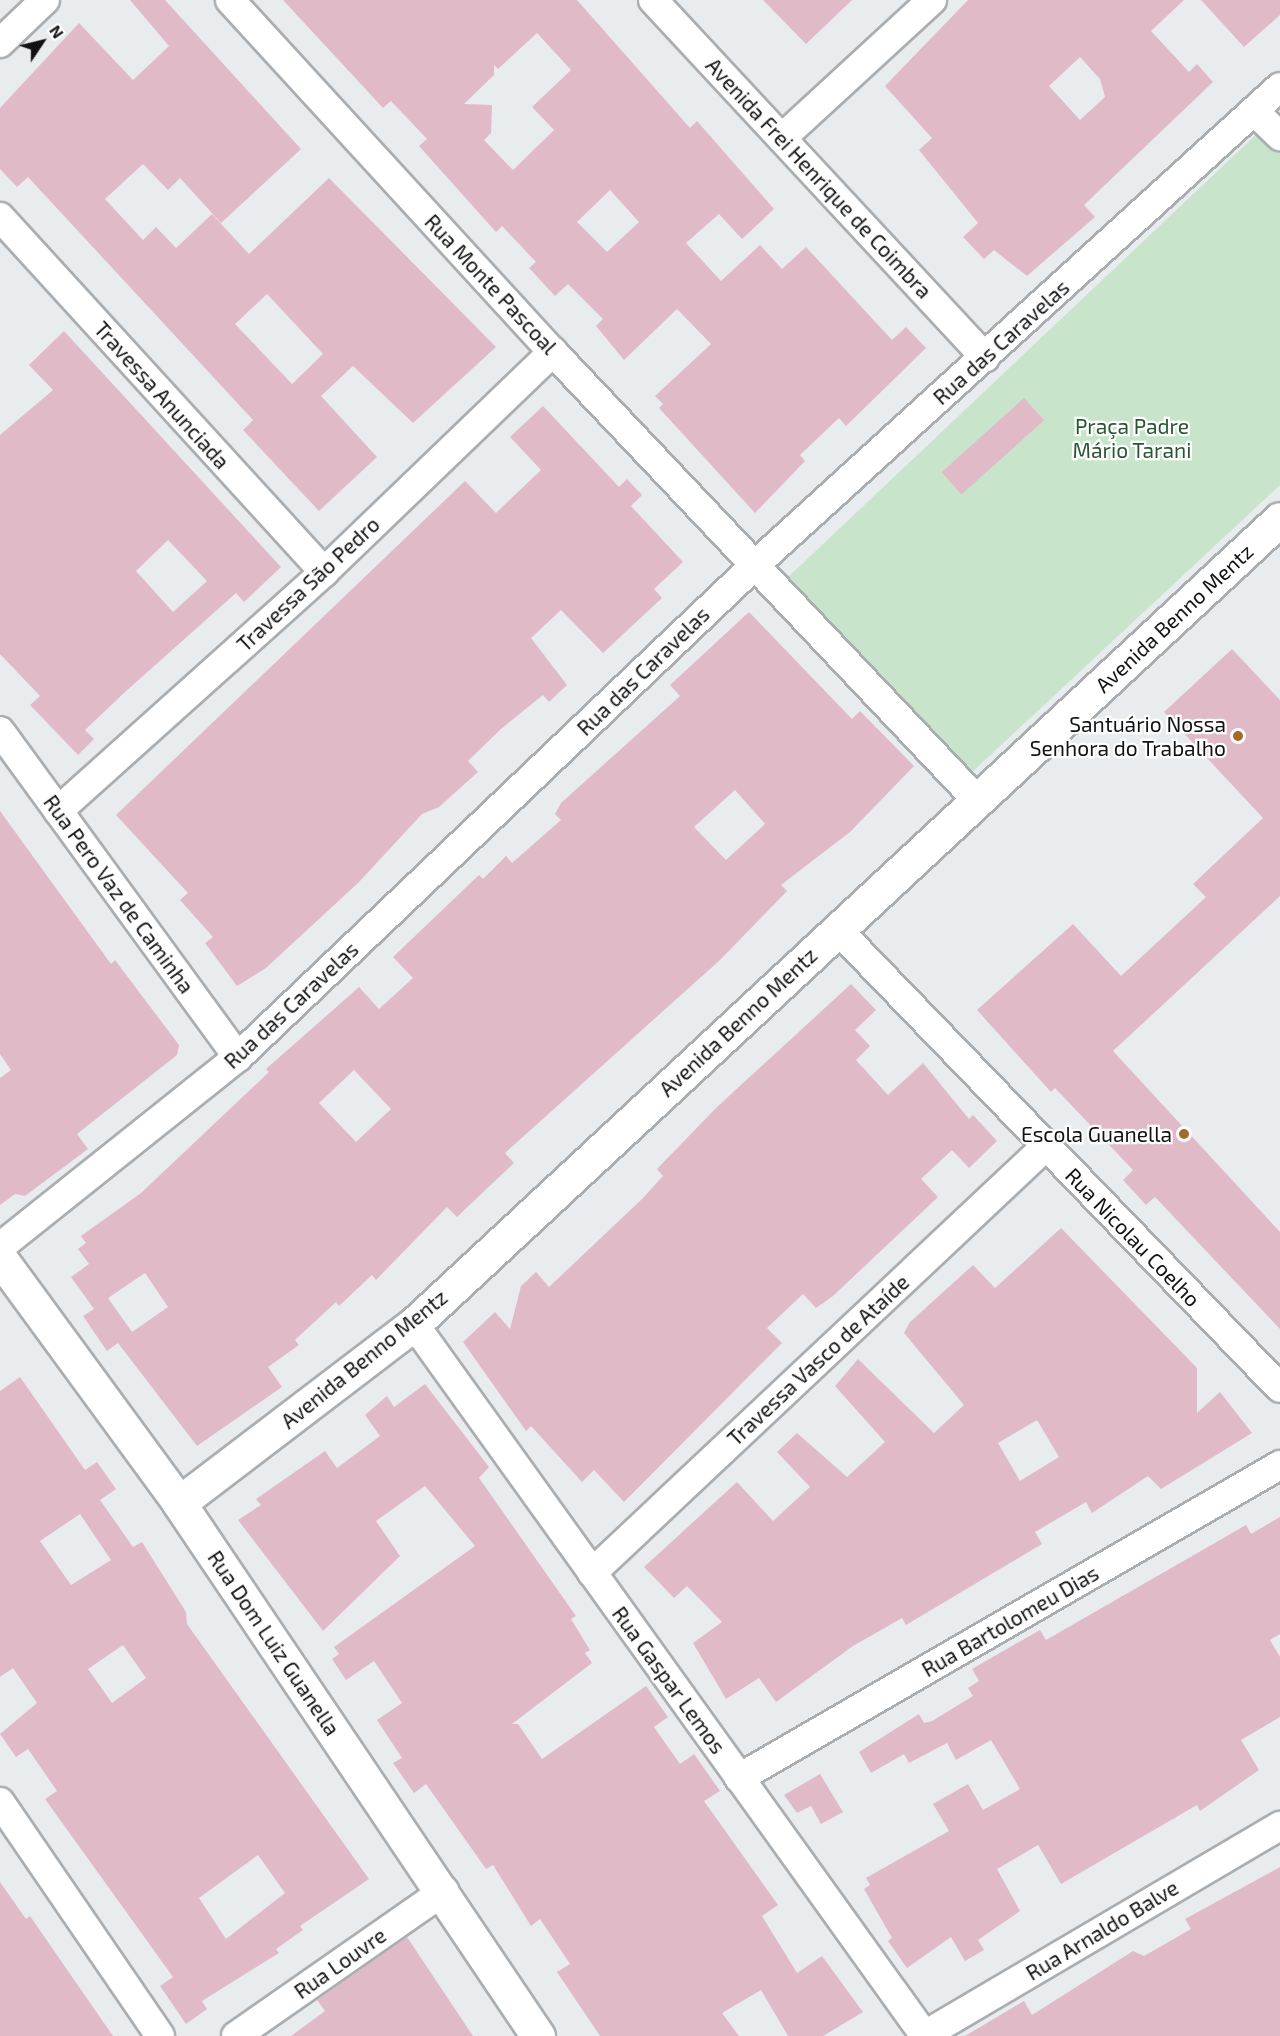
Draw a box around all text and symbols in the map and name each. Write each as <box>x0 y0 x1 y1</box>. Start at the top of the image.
north arrow <box>12 12 72 72</box>
text: N <box>46 21 68 42</box>
street label: Avenida Frei Henrique de Coimbra <box>701 53 937 303</box>
street label: Rua Monte Pascoal <box>420 209 562 359</box>
street label: Rua das Caravelas <box>928 274 1074 410</box>
street label: Travessa Anunciada <box>89 316 235 474</box>
park label: Praça Padre Mário Tarani <box>1072 413 1192 463</box>
street label: Travessa São Pedro <box>232 511 384 657</box>
street label: Avenida Benno Mentz <box>1090 538 1258 698</box>
street label: Rua das Caravelas <box>572 601 714 741</box>
place label: Santuário Nossa Senhora do Trabalho <box>1029 711 1226 761</box>
marker: Santuário Nossa Senhora do Trabalho <box>1231 729 1245 743</box>
street label: Rua Pero Vaz de Caminha <box>38 790 200 998</box>
street label: Rua das Caravelas <box>219 936 363 1074</box>
street label: Avenida Benno Mentz <box>654 942 822 1102</box>
place label: Escola Guanella <box>1021 1121 1172 1147</box>
marker: Escola Guanella <box>1177 1127 1191 1141</box>
street label: Rua Nicolau Coelho <box>1060 1162 1206 1312</box>
street label: Travessa Vasco de Ataíde <box>722 1269 914 1451</box>
street label: Avenida Benno Mentz <box>276 1284 452 1434</box>
street label: Rua Dom Luiz Guanella <box>203 1546 345 1740</box>
street label: Rua Bartolomeu Dias <box>917 1560 1103 1682</box>
street label: Rua Gaspar Lemos <box>607 1601 731 1759</box>
street label: Rua Arnaldo Balve <box>1021 1874 1183 1986</box>
street label: Rua Louvre <box>289 1922 391 2004</box>

